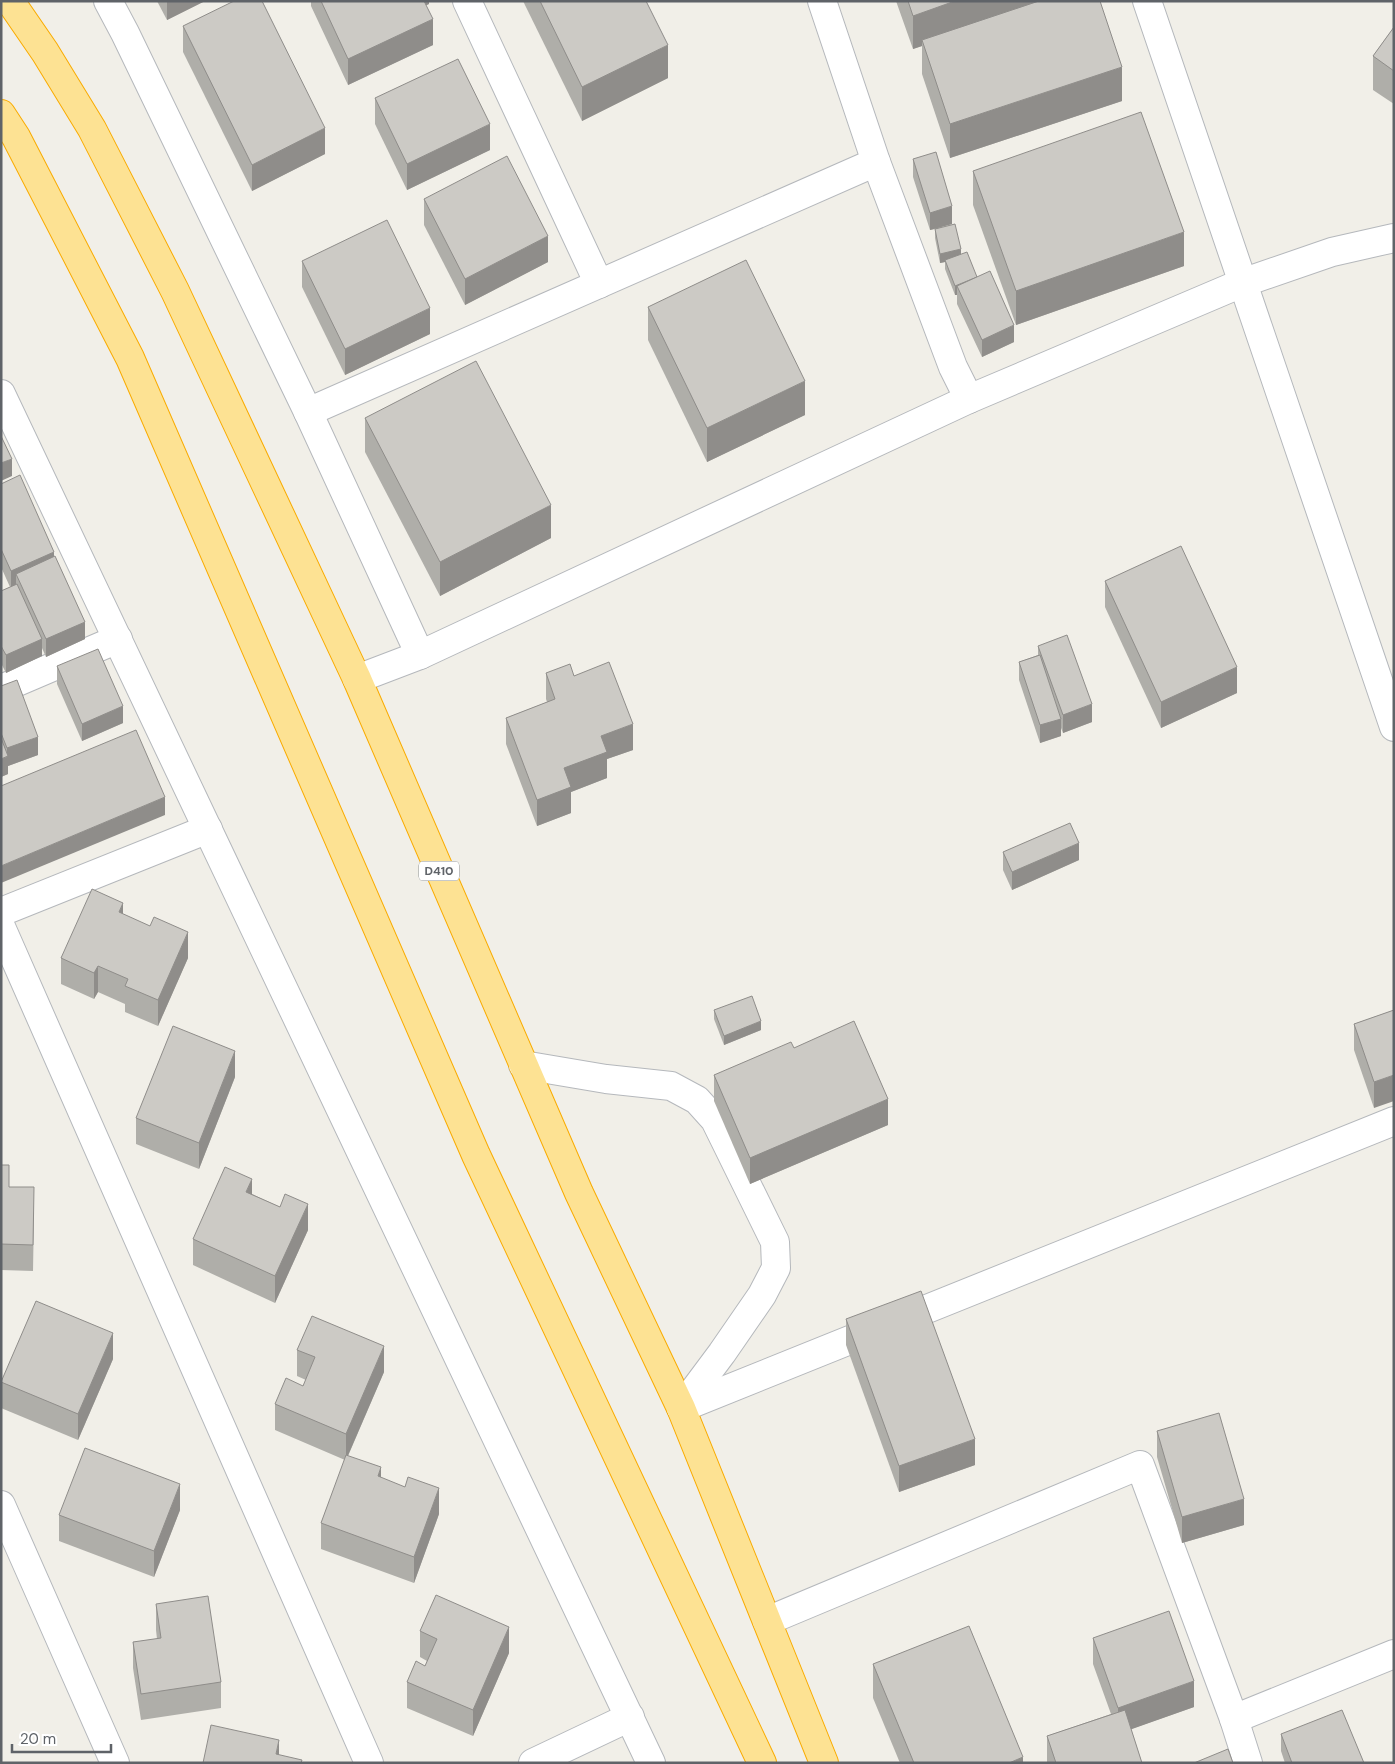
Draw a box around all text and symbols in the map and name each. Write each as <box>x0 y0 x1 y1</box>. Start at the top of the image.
road number: D410 <box>419 861 459 880</box>
scale bar <box>12 1722 111 1754</box>
text: 20 m <box>20 1729 56 1749</box>

